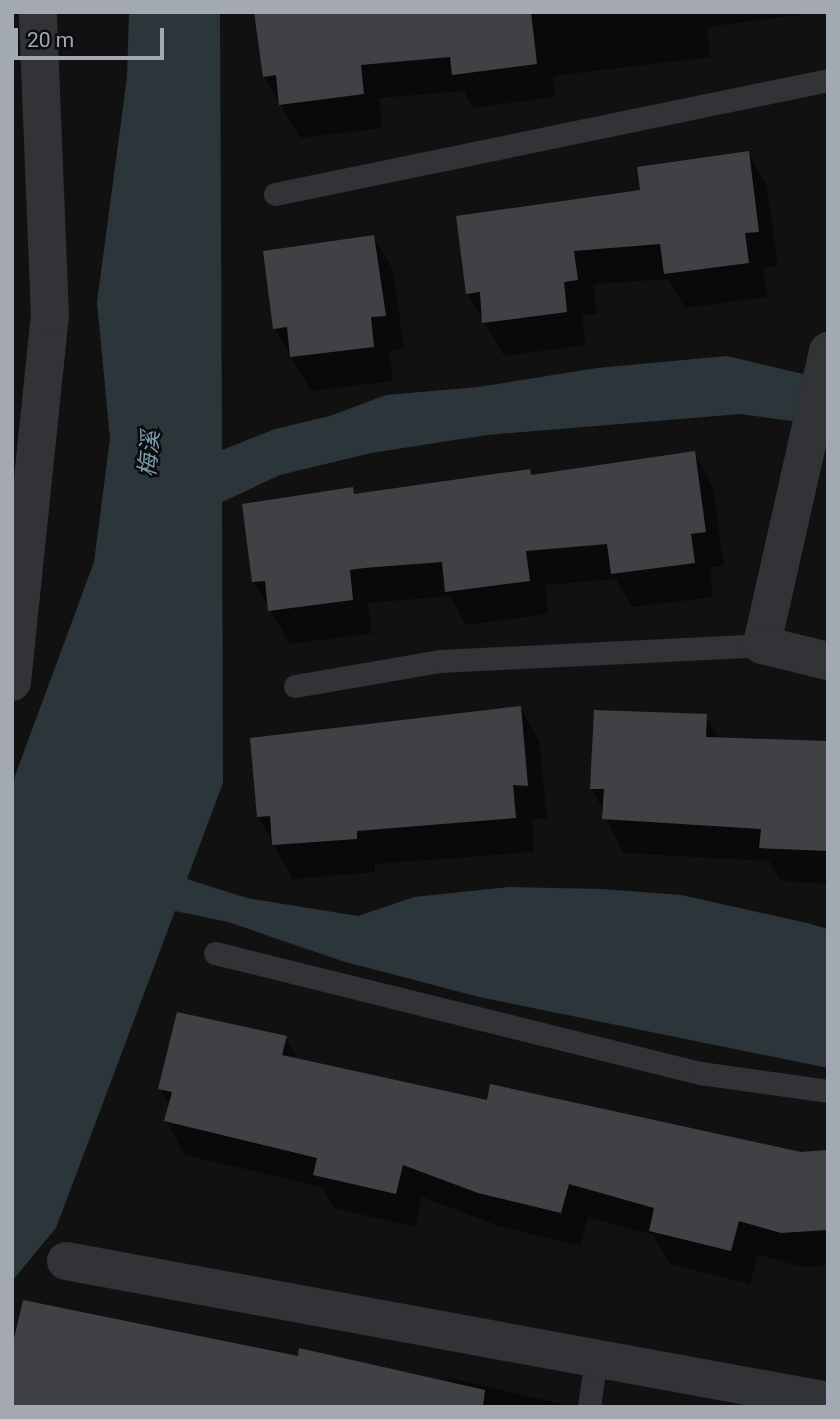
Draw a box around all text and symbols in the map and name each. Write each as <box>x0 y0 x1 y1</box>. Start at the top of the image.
scale bar <box>18 14 168 58</box>
text: 20 m <box>27 28 74 52</box>
water label: 梅溪 <box>134 430 166 478</box>

